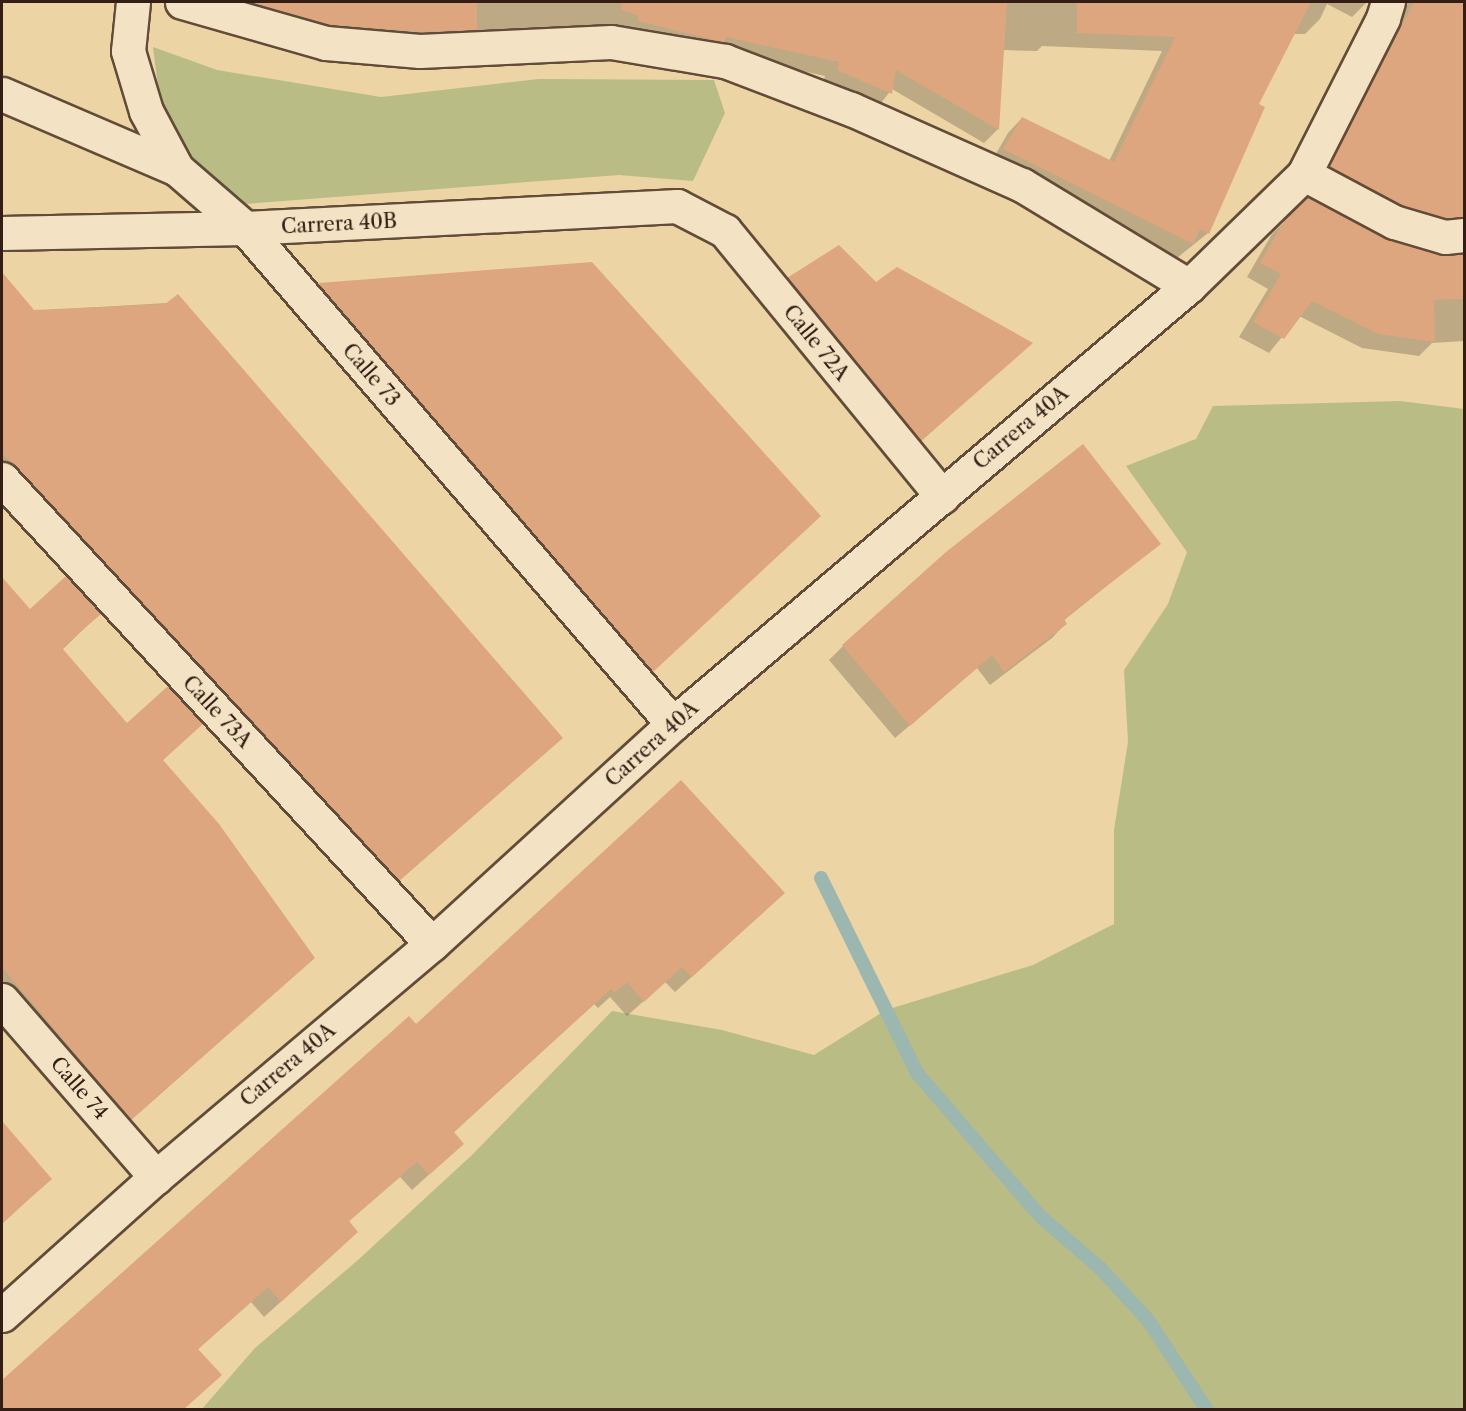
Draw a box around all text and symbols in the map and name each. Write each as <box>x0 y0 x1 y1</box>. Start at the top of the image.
street label: Carrera 40B <box>280 209 398 239</box>
street label: Calle 72A <box>778 300 854 386</box>
street label: Calle 73 <box>337 339 405 411</box>
street label: Carrera 40A <box>969 381 1073 475</box>
street label: Calle 73A <box>178 671 256 753</box>
street label: Carrera 40A <box>601 696 703 792</box>
street label: Carrera 40A <box>236 1018 340 1112</box>
street label: Calle 74 <box>45 1052 113 1124</box>

